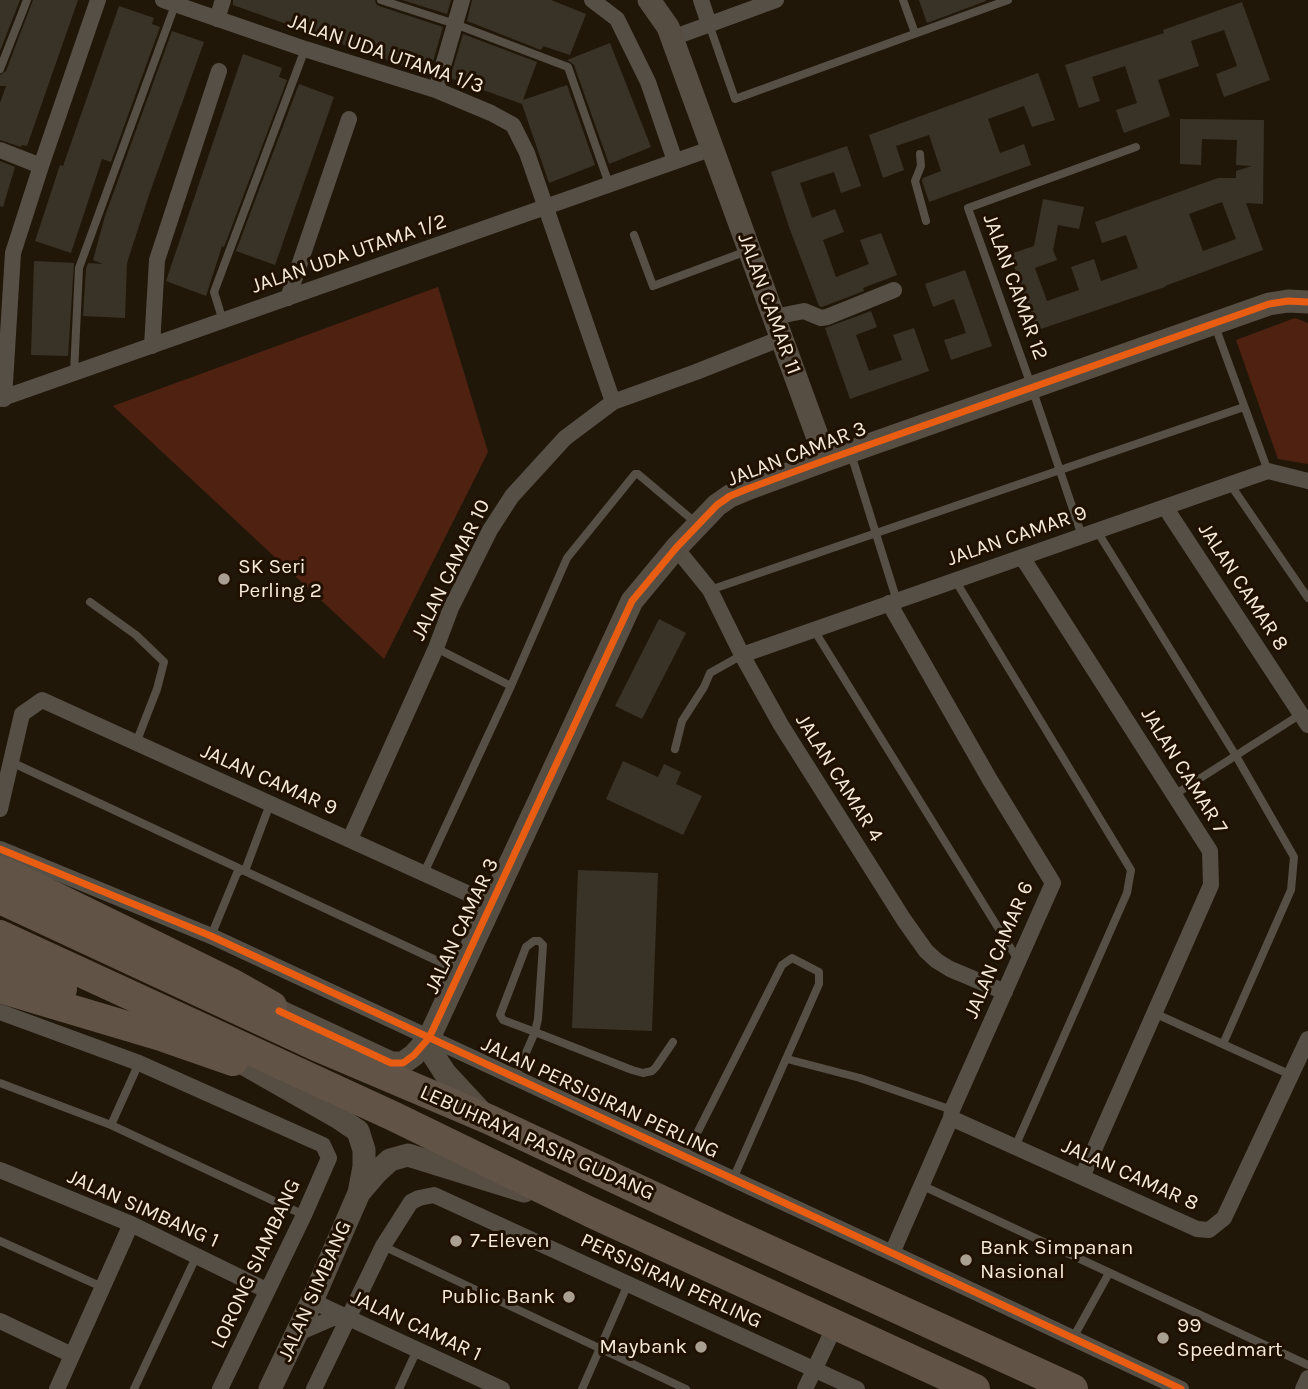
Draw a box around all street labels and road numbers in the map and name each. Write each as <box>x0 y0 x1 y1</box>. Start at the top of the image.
street label: JALAN UDA UTAMA 1/3 <box>285 9 487 99</box>
street label: JALAN UDA UTAMA 1/2 <box>248 209 450 299</box>
street label: JALAN CAMAR 12 <box>977 211 1053 363</box>
street label: JALAN CAMAR 11 <box>732 230 806 378</box>
street label: JALAN CAMAR 3 <box>724 416 870 492</box>
street label: JALAN CAMAR 10 <box>406 495 496 645</box>
street label: JALAN CAMAR 9 <box>944 500 1090 572</box>
street label: JALAN CAMAR 8 <box>1192 518 1294 656</box>
street label: JALAN CAMAR 7 <box>1135 703 1233 839</box>
street label: JALAN CAMAR 4 <box>790 709 888 847</box>
street label: JALAN CAMAR 9 <box>197 739 341 821</box>
street label: JALAN CAMAR 3 <box>420 854 504 998</box>
street label: JALAN CAMAR 6 <box>959 878 1039 1022</box>
street label: JALAN PERSISIRAN PERLING <box>477 1032 723 1164</box>
street label: LEBUHRAYA PASIR GUDANG <box>416 1080 658 1206</box>
street label: JALAN CAMAR 8 <box>1058 1134 1202 1216</box>
street label: JALAN SIMBANG 1 <box>63 1164 223 1254</box>
street label: LORONG SIAMBANG <box>206 1175 306 1353</box>
street label: JALAN SIMBANG <box>273 1217 357 1365</box>
street label: PERSISIRAN PERLING <box>576 1228 766 1334</box>
street label: JALAN CAMAR 1 <box>347 1285 485 1367</box>

